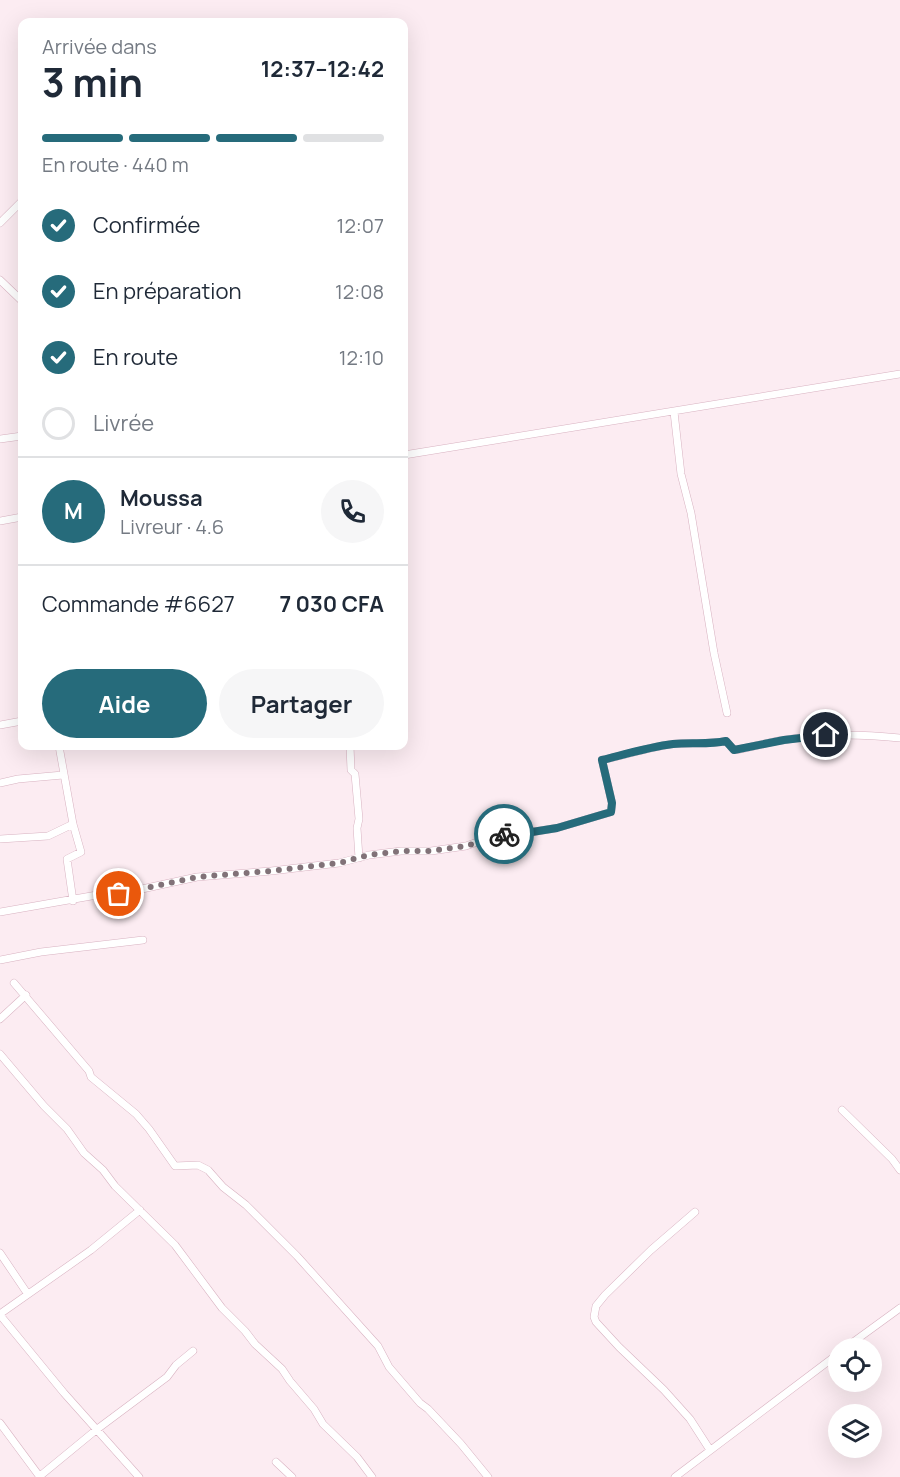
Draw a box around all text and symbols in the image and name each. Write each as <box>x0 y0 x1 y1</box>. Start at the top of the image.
text: Arrivée dans <box>42 33 157 60</box>
text: 12:37–12:42 <box>261 54 384 84</box>
text: 3 min <box>42 55 143 109</box>
text: En route · 440 m <box>42 151 189 178</box>
icon: check <box>42 209 75 242</box>
text: Confirmée <box>93 210 200 240</box>
text: 12:07 <box>337 212 384 239</box>
icon: check <box>42 275 75 308</box>
text: En préparation <box>93 276 241 306</box>
text: 12:08 <box>335 278 384 305</box>
icon: check <box>42 341 75 374</box>
text: En route <box>93 342 178 372</box>
text: 12:10 <box>339 344 384 371</box>
text: Livrée <box>93 408 154 438</box>
button: phone <box>321 480 384 543</box>
text: Moussa <box>120 483 203 513</box>
text: M <box>64 496 83 526</box>
text: Livreur · 4.6 <box>120 513 224 540</box>
text: Commande #6627 <box>42 589 235 619</box>
text: 7 030 CFA <box>279 589 384 619</box>
button: Aide <box>42 669 207 738</box>
button: Partager <box>219 669 384 738</box>
pin <box>800 709 851 760</box>
icon: home <box>809 718 842 751</box>
courier <box>474 804 534 864</box>
icon: bike <box>488 818 521 851</box>
pin <box>93 868 144 919</box>
icon: bag <box>102 877 135 910</box>
map controls <box>828 1338 882 1458</box>
button: locate <box>828 1338 882 1392</box>
button: layers <box>828 1404 882 1458</box>

